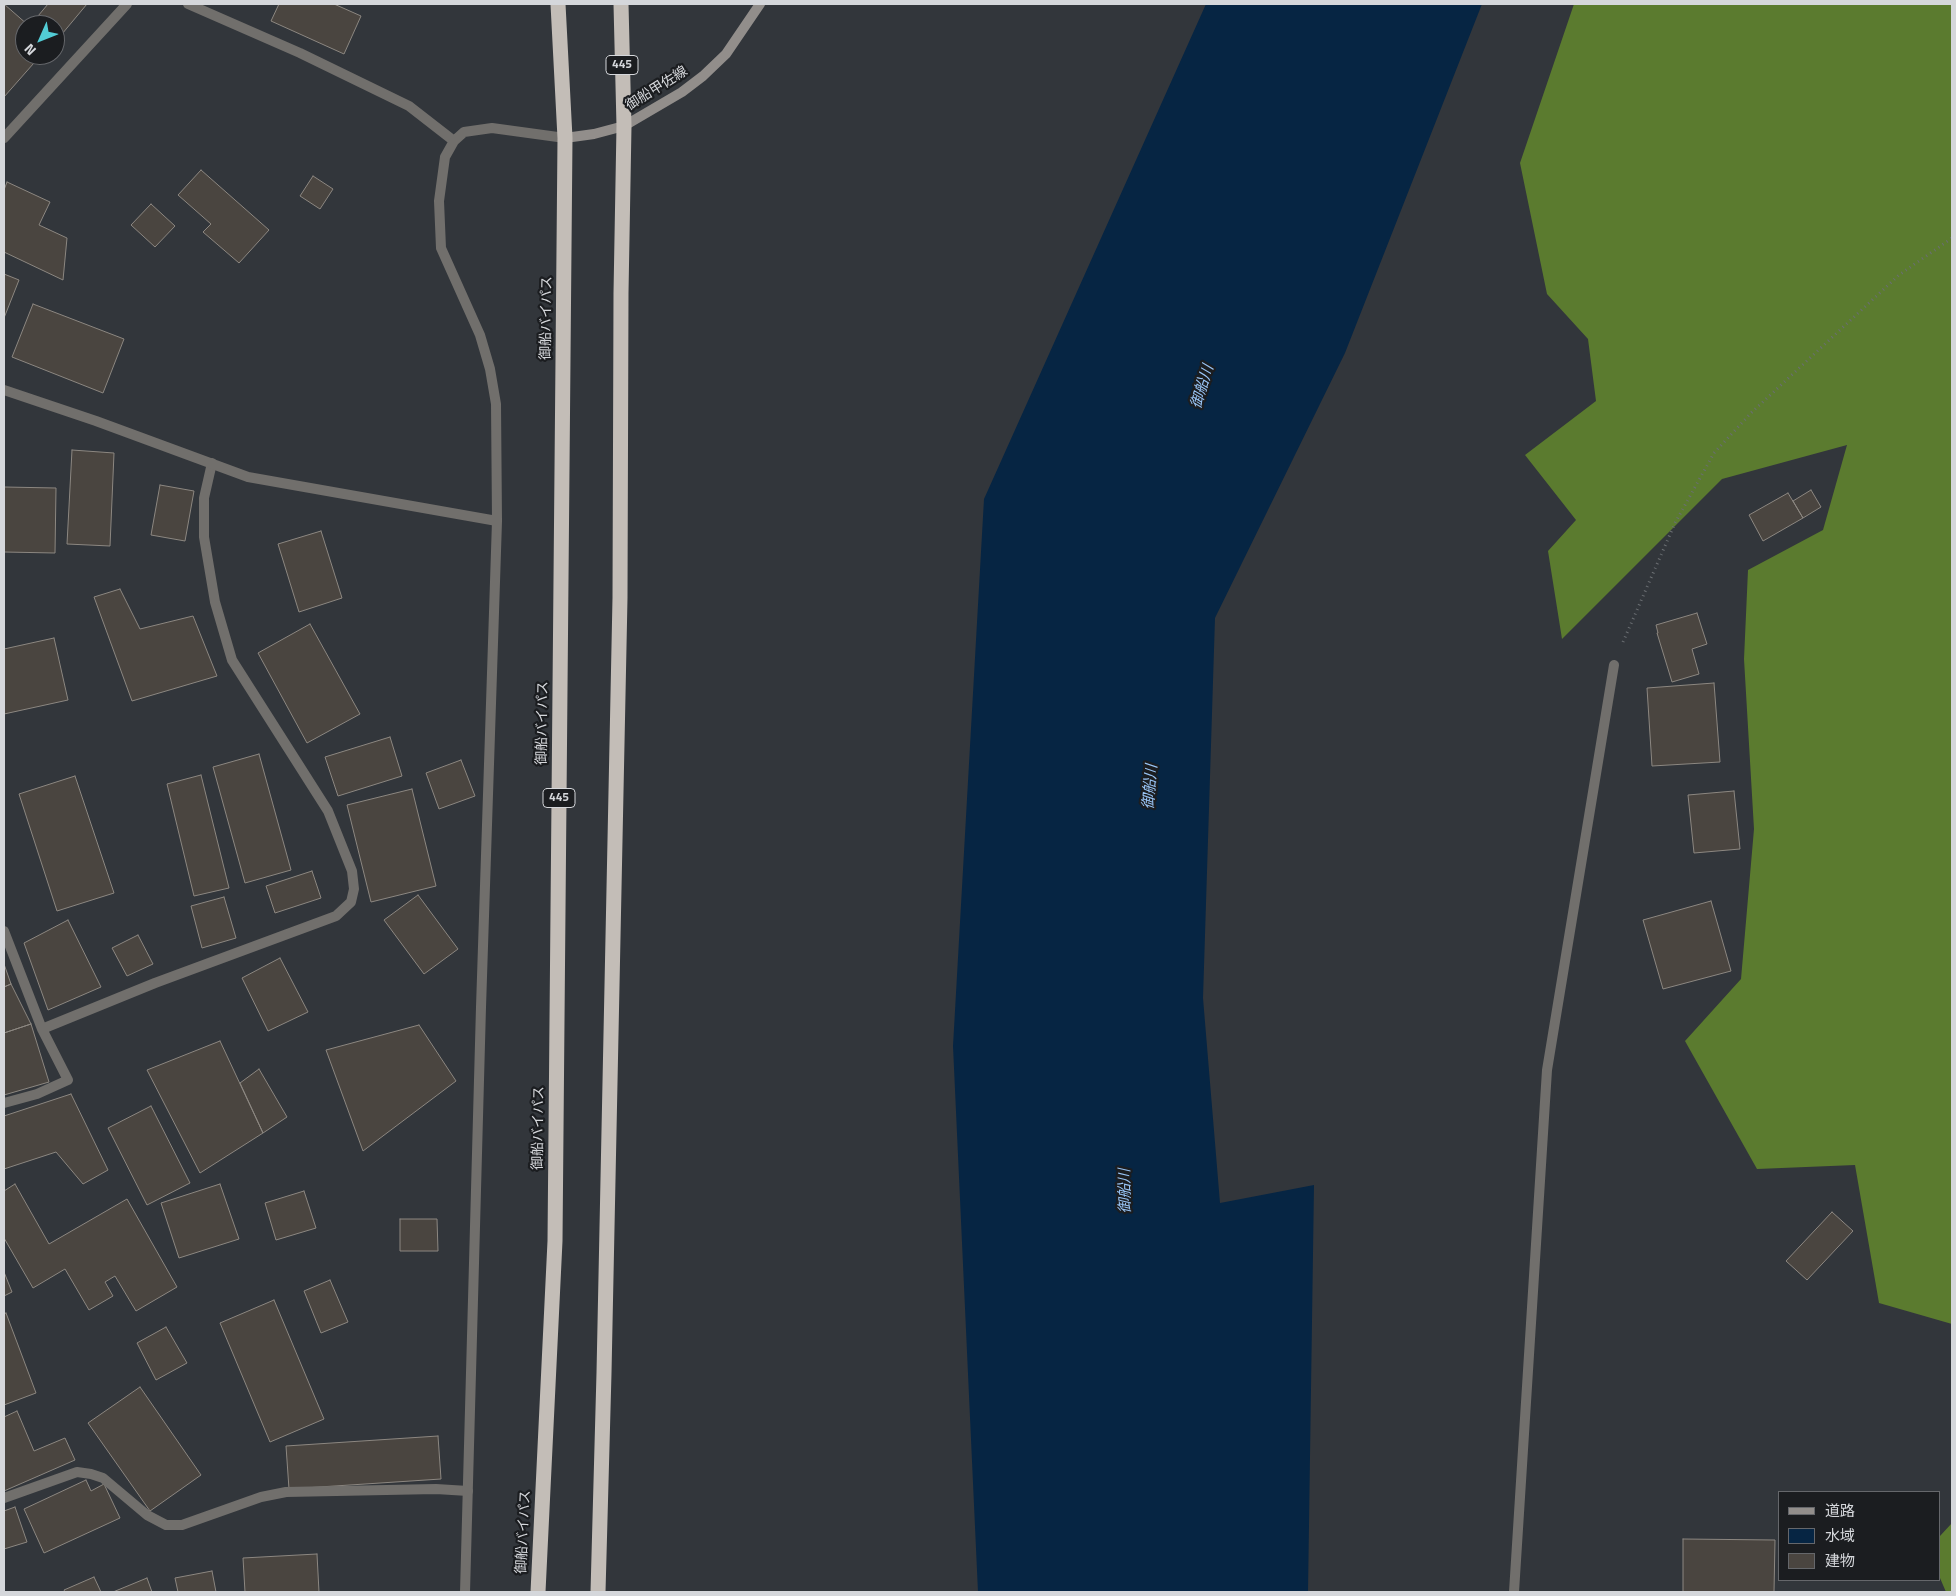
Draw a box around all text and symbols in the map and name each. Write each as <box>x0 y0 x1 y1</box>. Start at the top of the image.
north arrow <box>15 15 65 65</box>
text: N <box>19 39 40 61</box>
road number: 445 <box>606 56 638 74</box>
street label: 御船甲佐線 <box>623 63 691 115</box>
street label: 御船バイパス <box>538 276 556 360</box>
water label: 御船川 <box>1188 363 1218 411</box>
street label: 御船バイパス <box>534 681 552 765</box>
water label: 御船川 <box>1140 764 1162 810</box>
road number: 445 <box>543 788 575 808</box>
street label: 御船バイパス <box>530 1086 548 1170</box>
water label: 御船川 <box>1117 1168 1135 1214</box>
street label: 御船バイパス <box>513 1490 535 1574</box>
legend <box>1778 1491 1941 1581</box>
text: 道路 <box>1825 1499 1855 1522</box>
text: 水域 <box>1825 1524 1855 1547</box>
text: 建物 <box>1825 1549 1855 1572</box>

